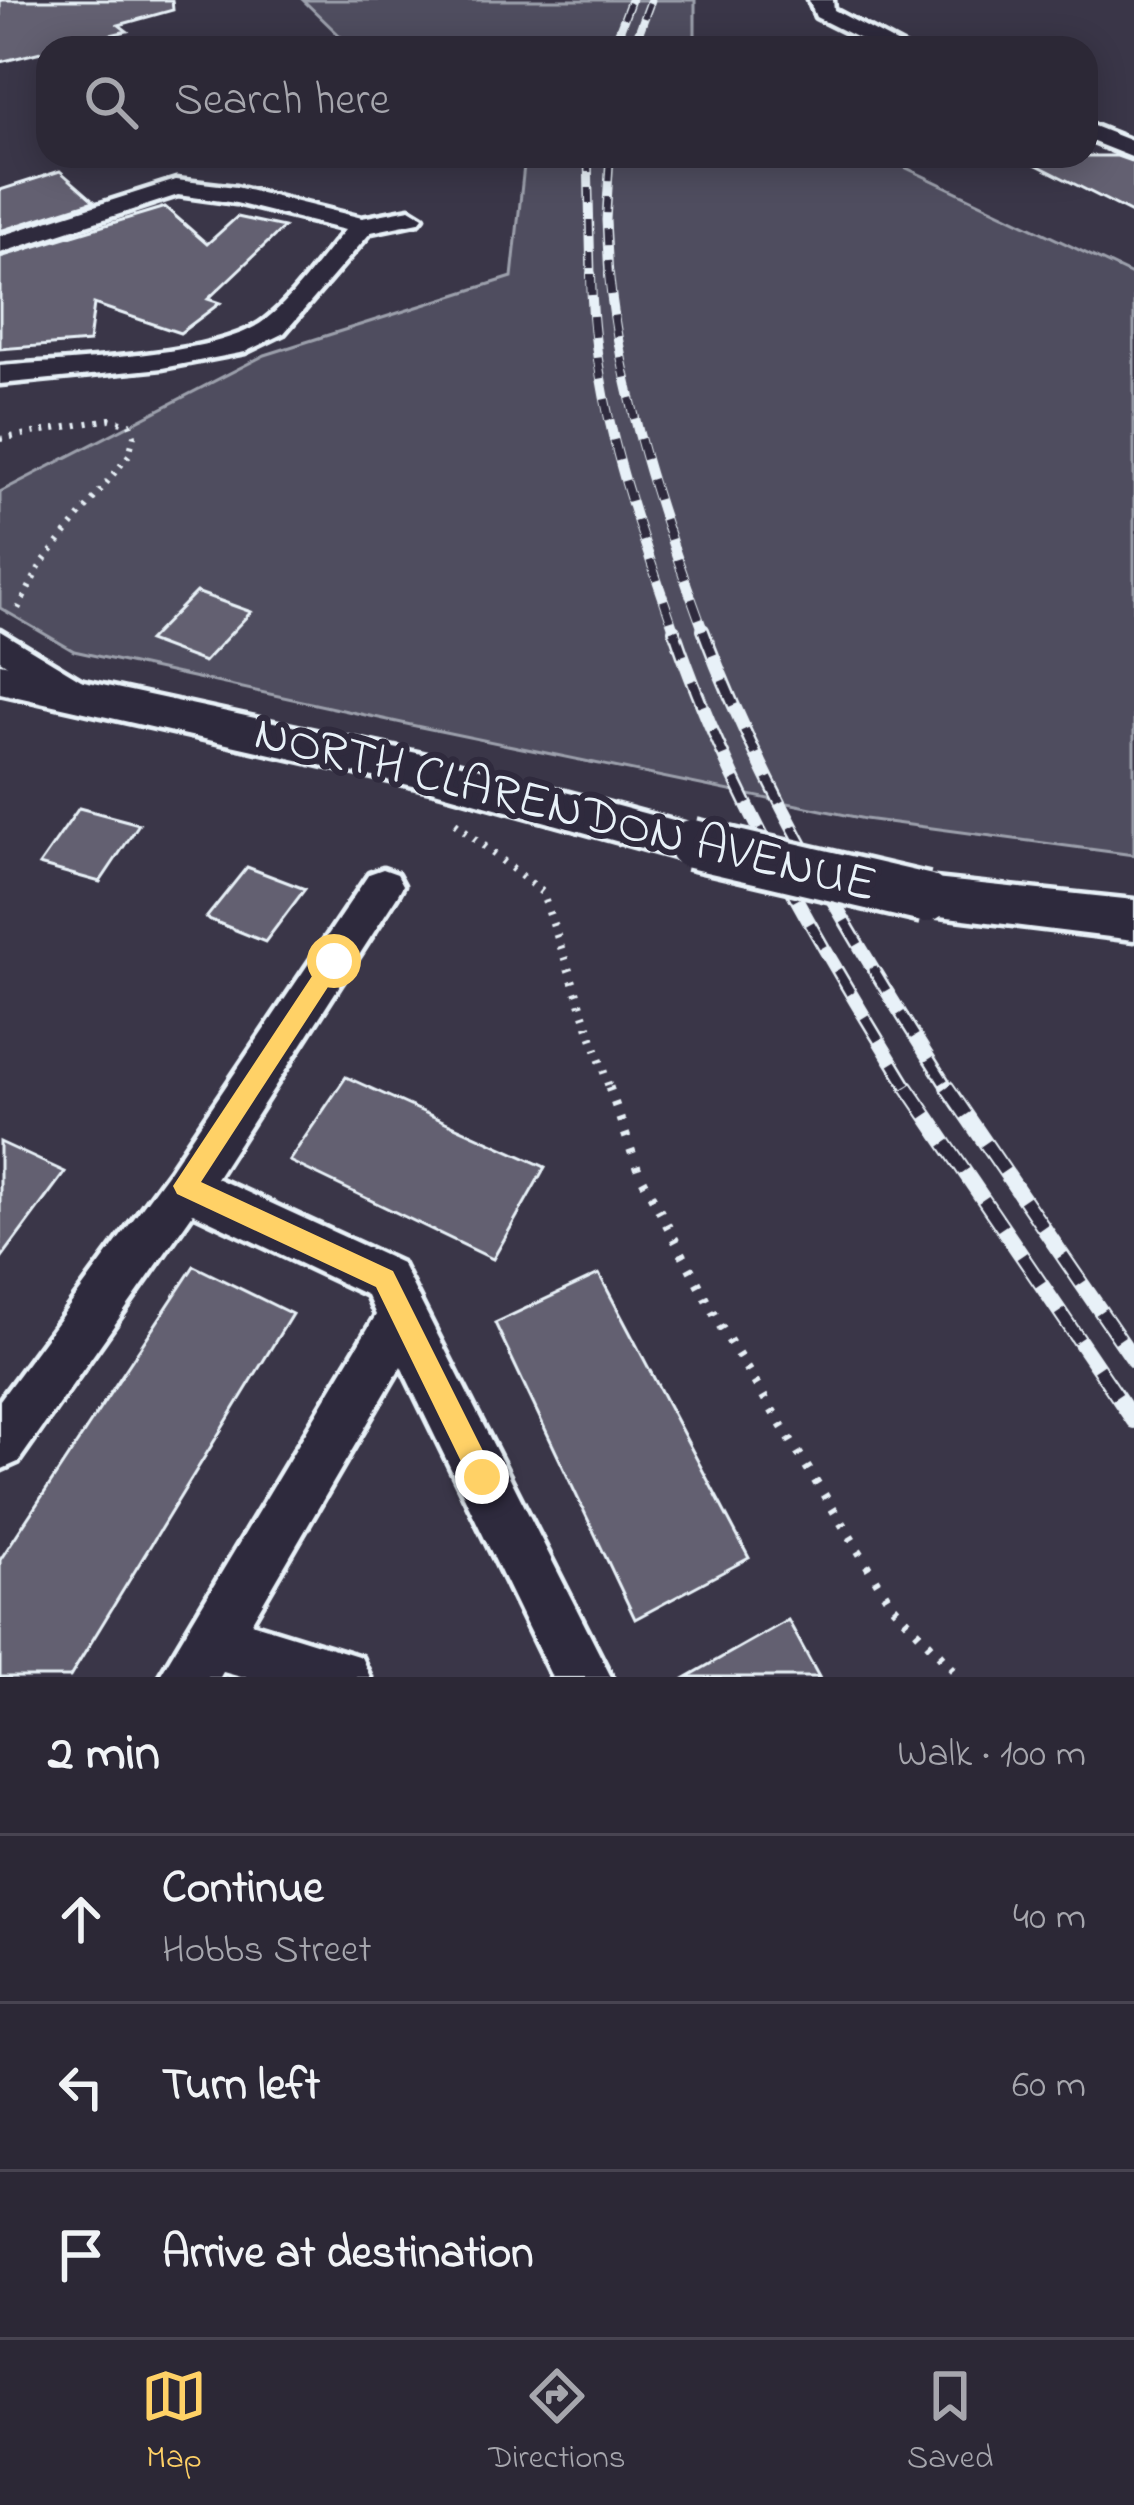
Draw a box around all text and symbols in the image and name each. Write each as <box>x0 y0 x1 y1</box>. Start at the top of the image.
search box <box>36 36 1098 168</box>
icon: search <box>78 69 144 135</box>
text: Search here <box>174 69 390 135</box>
street label: NORTH CLARENDON AVENUE <box>246 697 884 925</box>
route start <box>307 934 361 988</box>
route end <box>455 1450 509 1504</box>
text: 2 min <box>48 1718 160 1793</box>
text: Walk · 100 m <box>897 1727 1086 1784</box>
text: Continue <box>162 1857 323 1923</box>
icon: ahead <box>48 1886 114 1952</box>
text: 40 m <box>1013 1890 1086 1947</box>
text: Hobbs Street <box>162 1923 372 1980</box>
icon: left <box>48 2054 114 2120</box>
text: Turn left <box>162 2054 320 2120</box>
text: 60 m <box>1012 2058 1086 2115</box>
icon: arrive <box>48 2222 114 2288</box>
text: Arrive at destination <box>162 2222 533 2288</box>
tab: Map <box>141 2363 207 2483</box>
tab: Directions <box>488 2363 626 2483</box>
tab: Saved <box>907 2363 993 2483</box>

